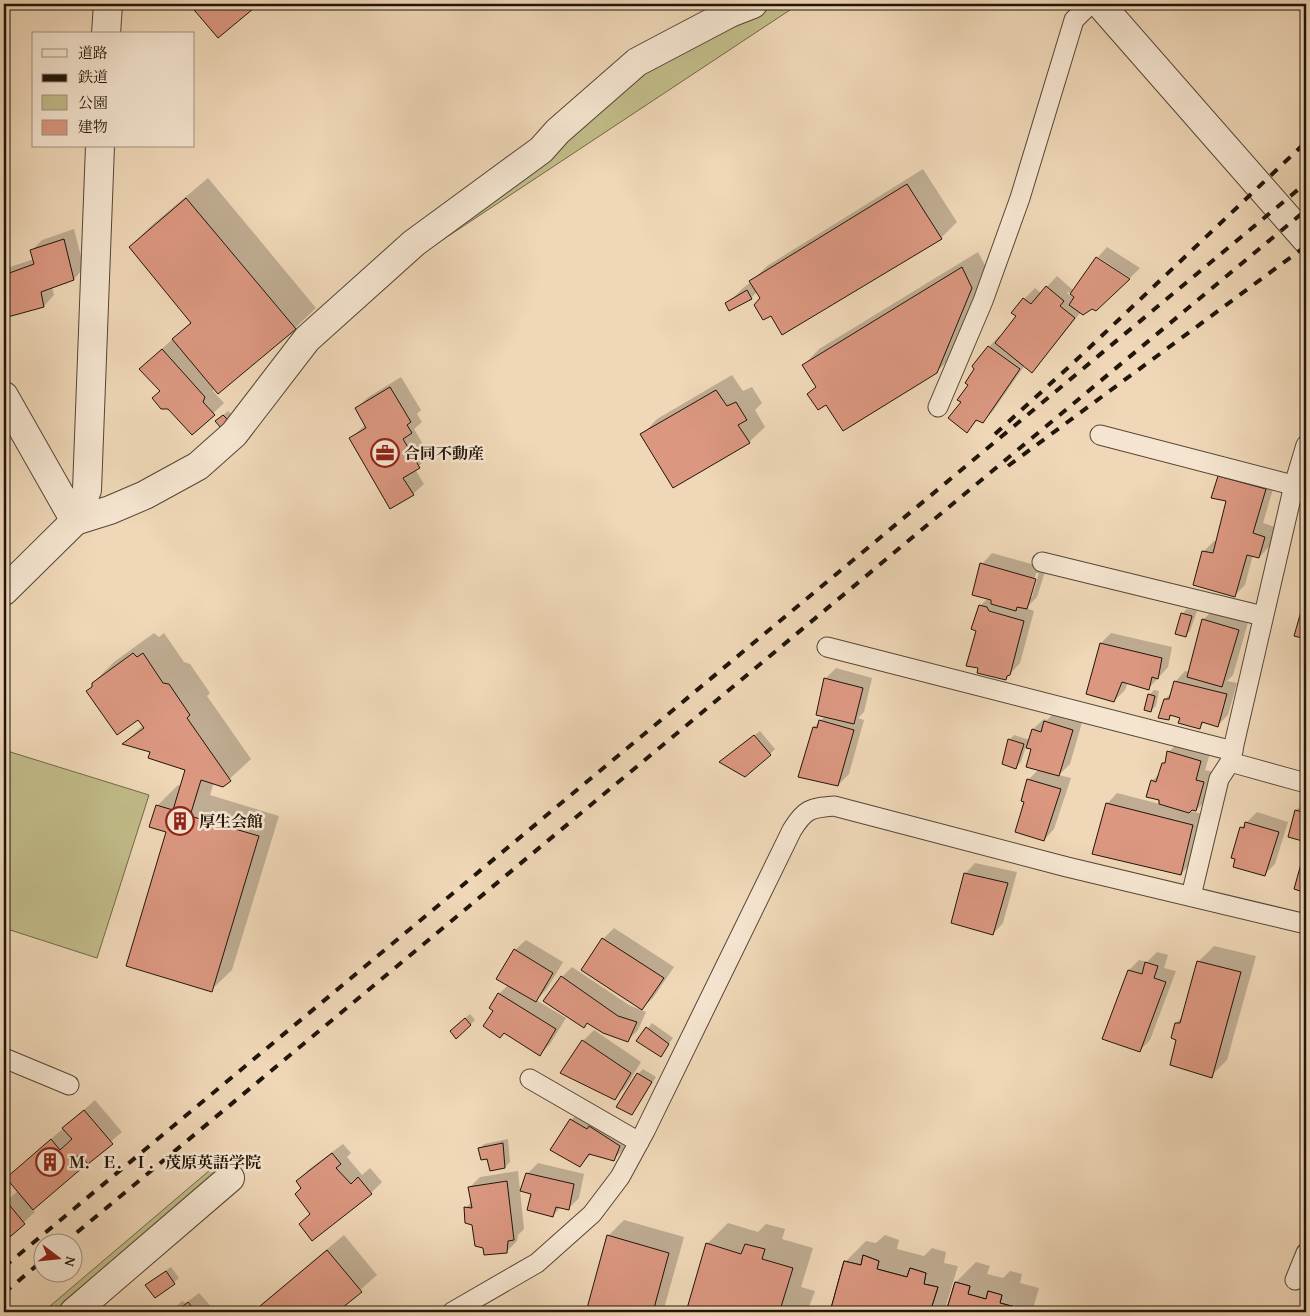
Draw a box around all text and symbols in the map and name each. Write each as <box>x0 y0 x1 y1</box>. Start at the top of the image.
legend <box>32 32 195 148</box>
text: 道路 <box>78 42 108 63</box>
text: 鉄道 <box>78 66 108 87</box>
text: 公園 <box>78 92 108 113</box>
text: 建物 <box>78 116 108 137</box>
office icon: 合同不動産 <box>370 438 400 468</box>
place label: 合同不動産 <box>404 441 484 465</box>
building icon: 厚生会館 <box>165 806 195 836</box>
place label: 厚生会館 <box>199 809 263 833</box>
building icon: Ｍ．Ｅ．Ｉ．茂原英語学院 <box>35 1147 65 1177</box>
place label: Ｍ．Ｅ．Ｉ．茂原英語学院 <box>69 1150 261 1174</box>
north arrow <box>32 1234 82 1284</box>
text: N <box>59 1254 81 1269</box>

